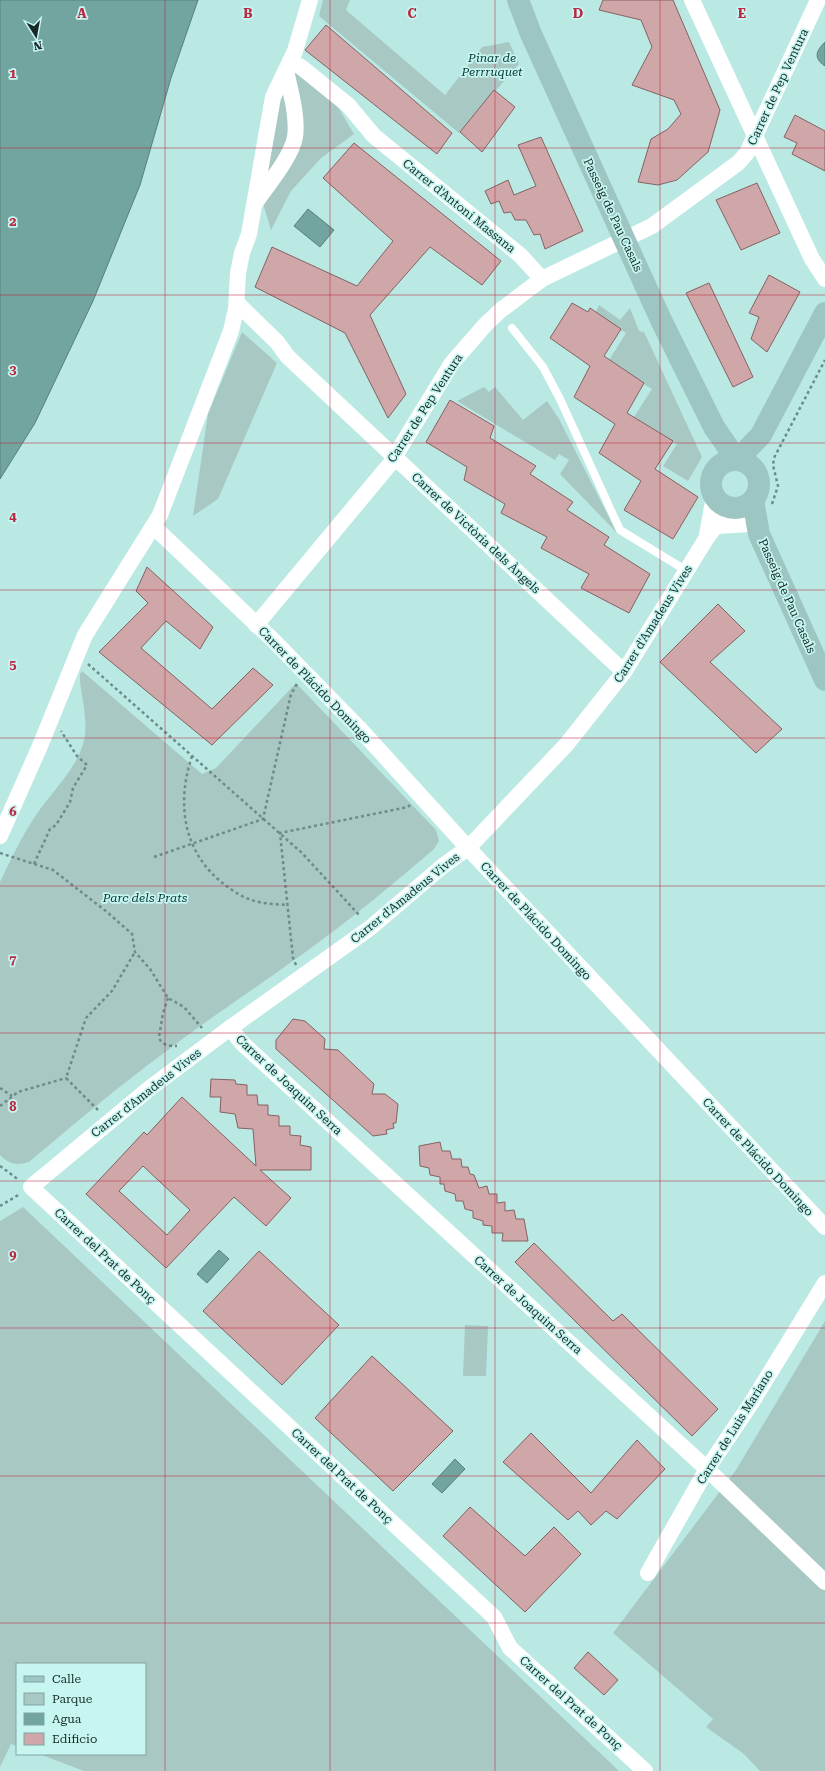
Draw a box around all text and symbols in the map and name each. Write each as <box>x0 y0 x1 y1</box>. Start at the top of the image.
text: A <box>77 6 87 21</box>
text: B <box>243 6 253 21</box>
text: C <box>407 6 417 21</box>
text: D <box>573 6 583 21</box>
text: E <box>738 6 746 21</box>
north arrow <box>16 16 56 56</box>
street label: Carrer de Pep Ventura <box>745 26 811 148</box>
text: N <box>32 38 43 53</box>
park label: Pinar de Perrruquet <box>461 51 523 79</box>
text: 1 <box>9 66 17 81</box>
street label: Carrer d'Antoni Massana <box>400 156 519 256</box>
street label: Passeig de Pau Casals <box>580 156 646 274</box>
text: 2 <box>9 214 17 229</box>
street label: Carrer de Pep Ventura <box>385 351 466 465</box>
text: 3 <box>9 362 17 377</box>
street label: Carrer de Victòria dels Àngels <box>409 470 543 597</box>
text: 4 <box>9 509 17 524</box>
street label: Passeig de Pau Casals <box>755 537 819 656</box>
street label: Carrer d'Amadeus Vives <box>611 562 695 685</box>
street label: Carrer de Plácido Domingo <box>256 624 374 746</box>
text: 5 <box>9 657 17 672</box>
text: 6 <box>9 804 17 819</box>
street label: Carrer d'Amadeus Vives <box>348 850 462 946</box>
street label: Carrer de Plácido Domingo <box>478 859 594 983</box>
park label: Parc dels Prats <box>102 891 188 905</box>
text: 7 <box>9 952 17 967</box>
street label: Carrer de Joaquim Serra <box>233 1032 345 1138</box>
street label: Carrer d'Amadeus Vives <box>88 1045 204 1140</box>
street label: Carrer de Plácido Domingo <box>700 1095 816 1219</box>
text: 8 <box>9 1099 17 1114</box>
street label: Carrer del Prat de Ponç <box>51 1205 159 1307</box>
text: 9 <box>9 1247 17 1262</box>
street label: Carrer de Joaquim Serra <box>471 1253 585 1357</box>
street label: Carrer de Luis Mariano <box>694 1367 776 1487</box>
street label: Carrer del Prat de Ponç <box>288 1425 396 1527</box>
street label: Carrer del Prat de Ponç <box>517 1653 625 1753</box>
legend <box>16 1663 146 1755</box>
text: Calle <box>52 1672 82 1686</box>
text: Parque <box>52 1692 93 1706</box>
text: Agua <box>52 1712 82 1726</box>
text: Edificio <box>52 1732 97 1746</box>

